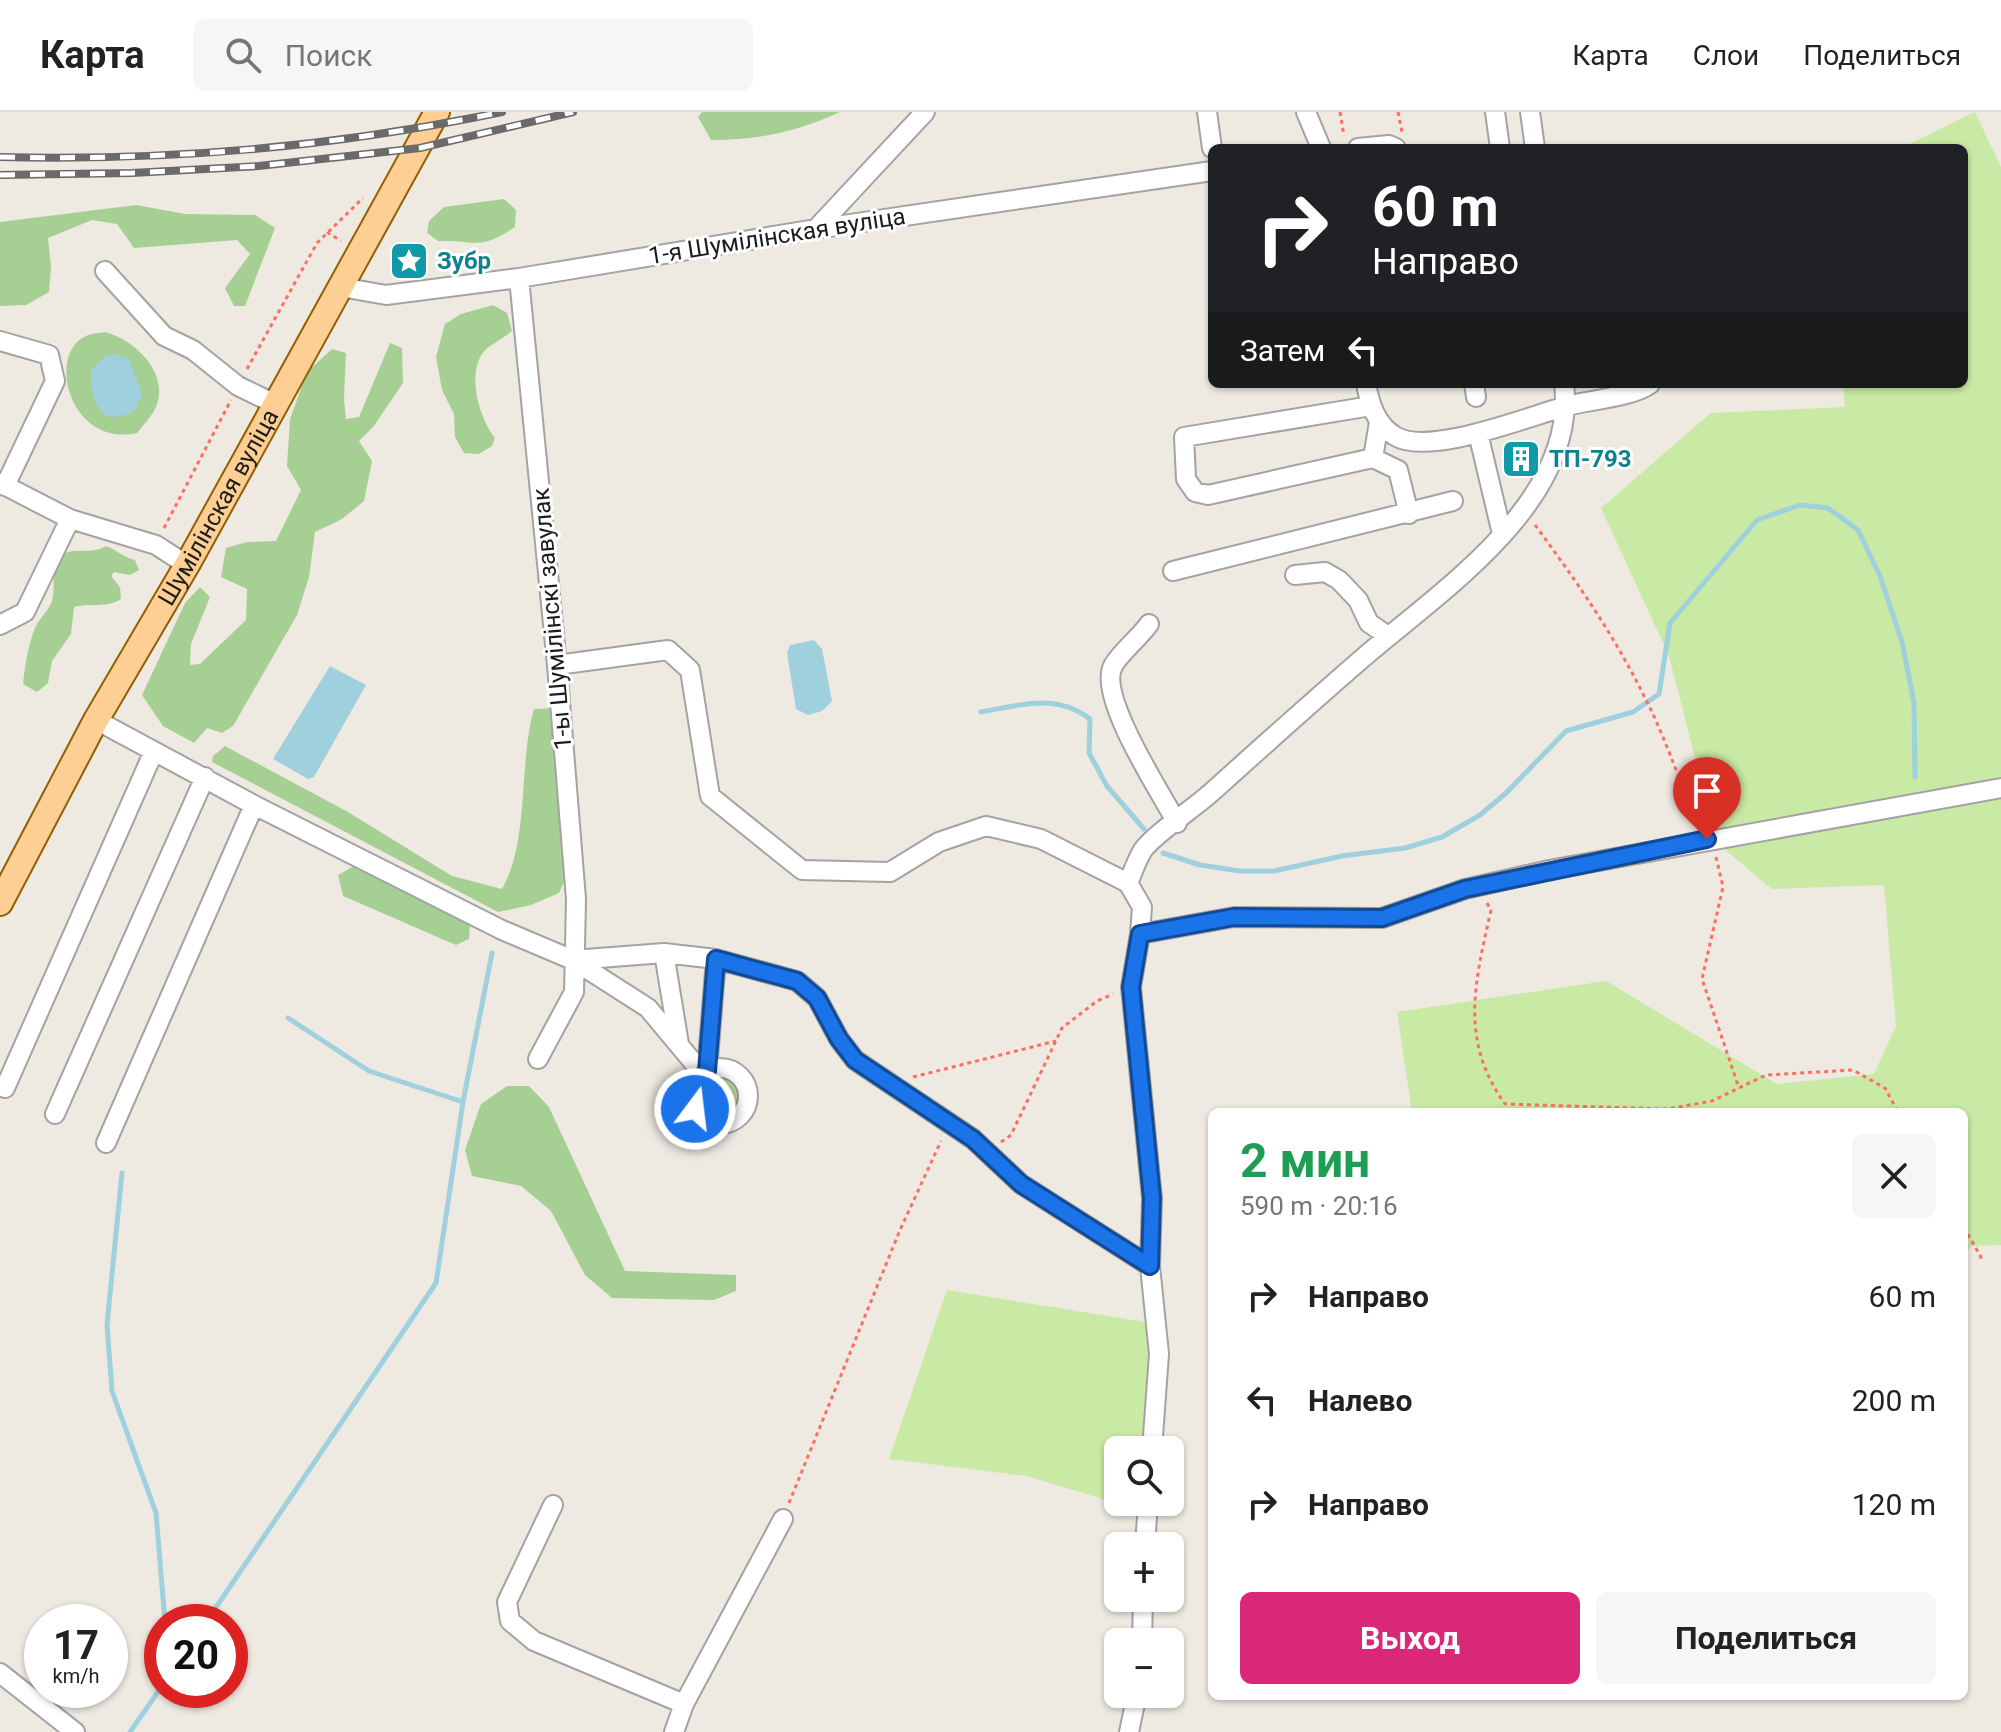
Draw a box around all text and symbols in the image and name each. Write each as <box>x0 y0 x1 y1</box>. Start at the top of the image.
search box <box>193 19 753 91</box>
text: Карта <box>40 33 145 77</box>
icon: search <box>221 33 265 77</box>
text: Поиск <box>285 38 372 73</box>
text: Карта <box>1572 39 1649 72</box>
text: Слои <box>1693 39 1759 72</box>
text: Поделиться <box>1803 39 1961 72</box>
text: 60 m <box>1372 174 1499 240</box>
icon: right <box>1240 176 1344 280</box>
street label: 1-я Шумілінская вуліца <box>647 202 907 270</box>
place icon: Зубр <box>388 240 430 282</box>
text: Направо <box>1372 241 1519 283</box>
place label: Зубр <box>437 247 491 275</box>
icon: left <box>1341 328 1385 372</box>
text: Затем <box>1240 333 1325 368</box>
street label: Шумілінская вуліца <box>152 404 284 611</box>
building icon: ТП-793 <box>1500 438 1542 480</box>
place label: ТП-793 <box>1549 445 1632 473</box>
street label: 1-ы Шумілінскі завулак <box>527 487 577 751</box>
pin <box>1673 757 1741 839</box>
icon: arrive <box>1685 769 1729 813</box>
position arrow <box>653 1067 737 1151</box>
text: 2 мин <box>1240 1132 1370 1189</box>
button: close <box>1852 1134 1936 1218</box>
text: 590 m · 20:16 <box>1240 1191 1398 1221</box>
icon: right <box>1240 1274 1284 1318</box>
text: Направо <box>1308 1279 1429 1314</box>
text: 60 m <box>1869 1279 1936 1314</box>
icon: left <box>1240 1378 1284 1422</box>
text: Налево <box>1308 1383 1412 1418</box>
text: 200 m <box>1852 1383 1936 1418</box>
map controls <box>1104 1436 1184 1708</box>
button: search <box>1104 1436 1184 1516</box>
icon: right <box>1240 1482 1284 1526</box>
text: Направо <box>1308 1487 1429 1522</box>
text: 120 m <box>1852 1487 1936 1522</box>
button: + <box>1104 1532 1184 1612</box>
button: Выход <box>1240 1592 1580 1684</box>
button: Поделиться <box>1596 1592 1936 1684</box>
speed limit sign: 20 <box>144 1604 248 1708</box>
text: 17 <box>53 1622 99 1669</box>
button: − <box>1104 1628 1184 1708</box>
text: km/h <box>53 1664 99 1688</box>

